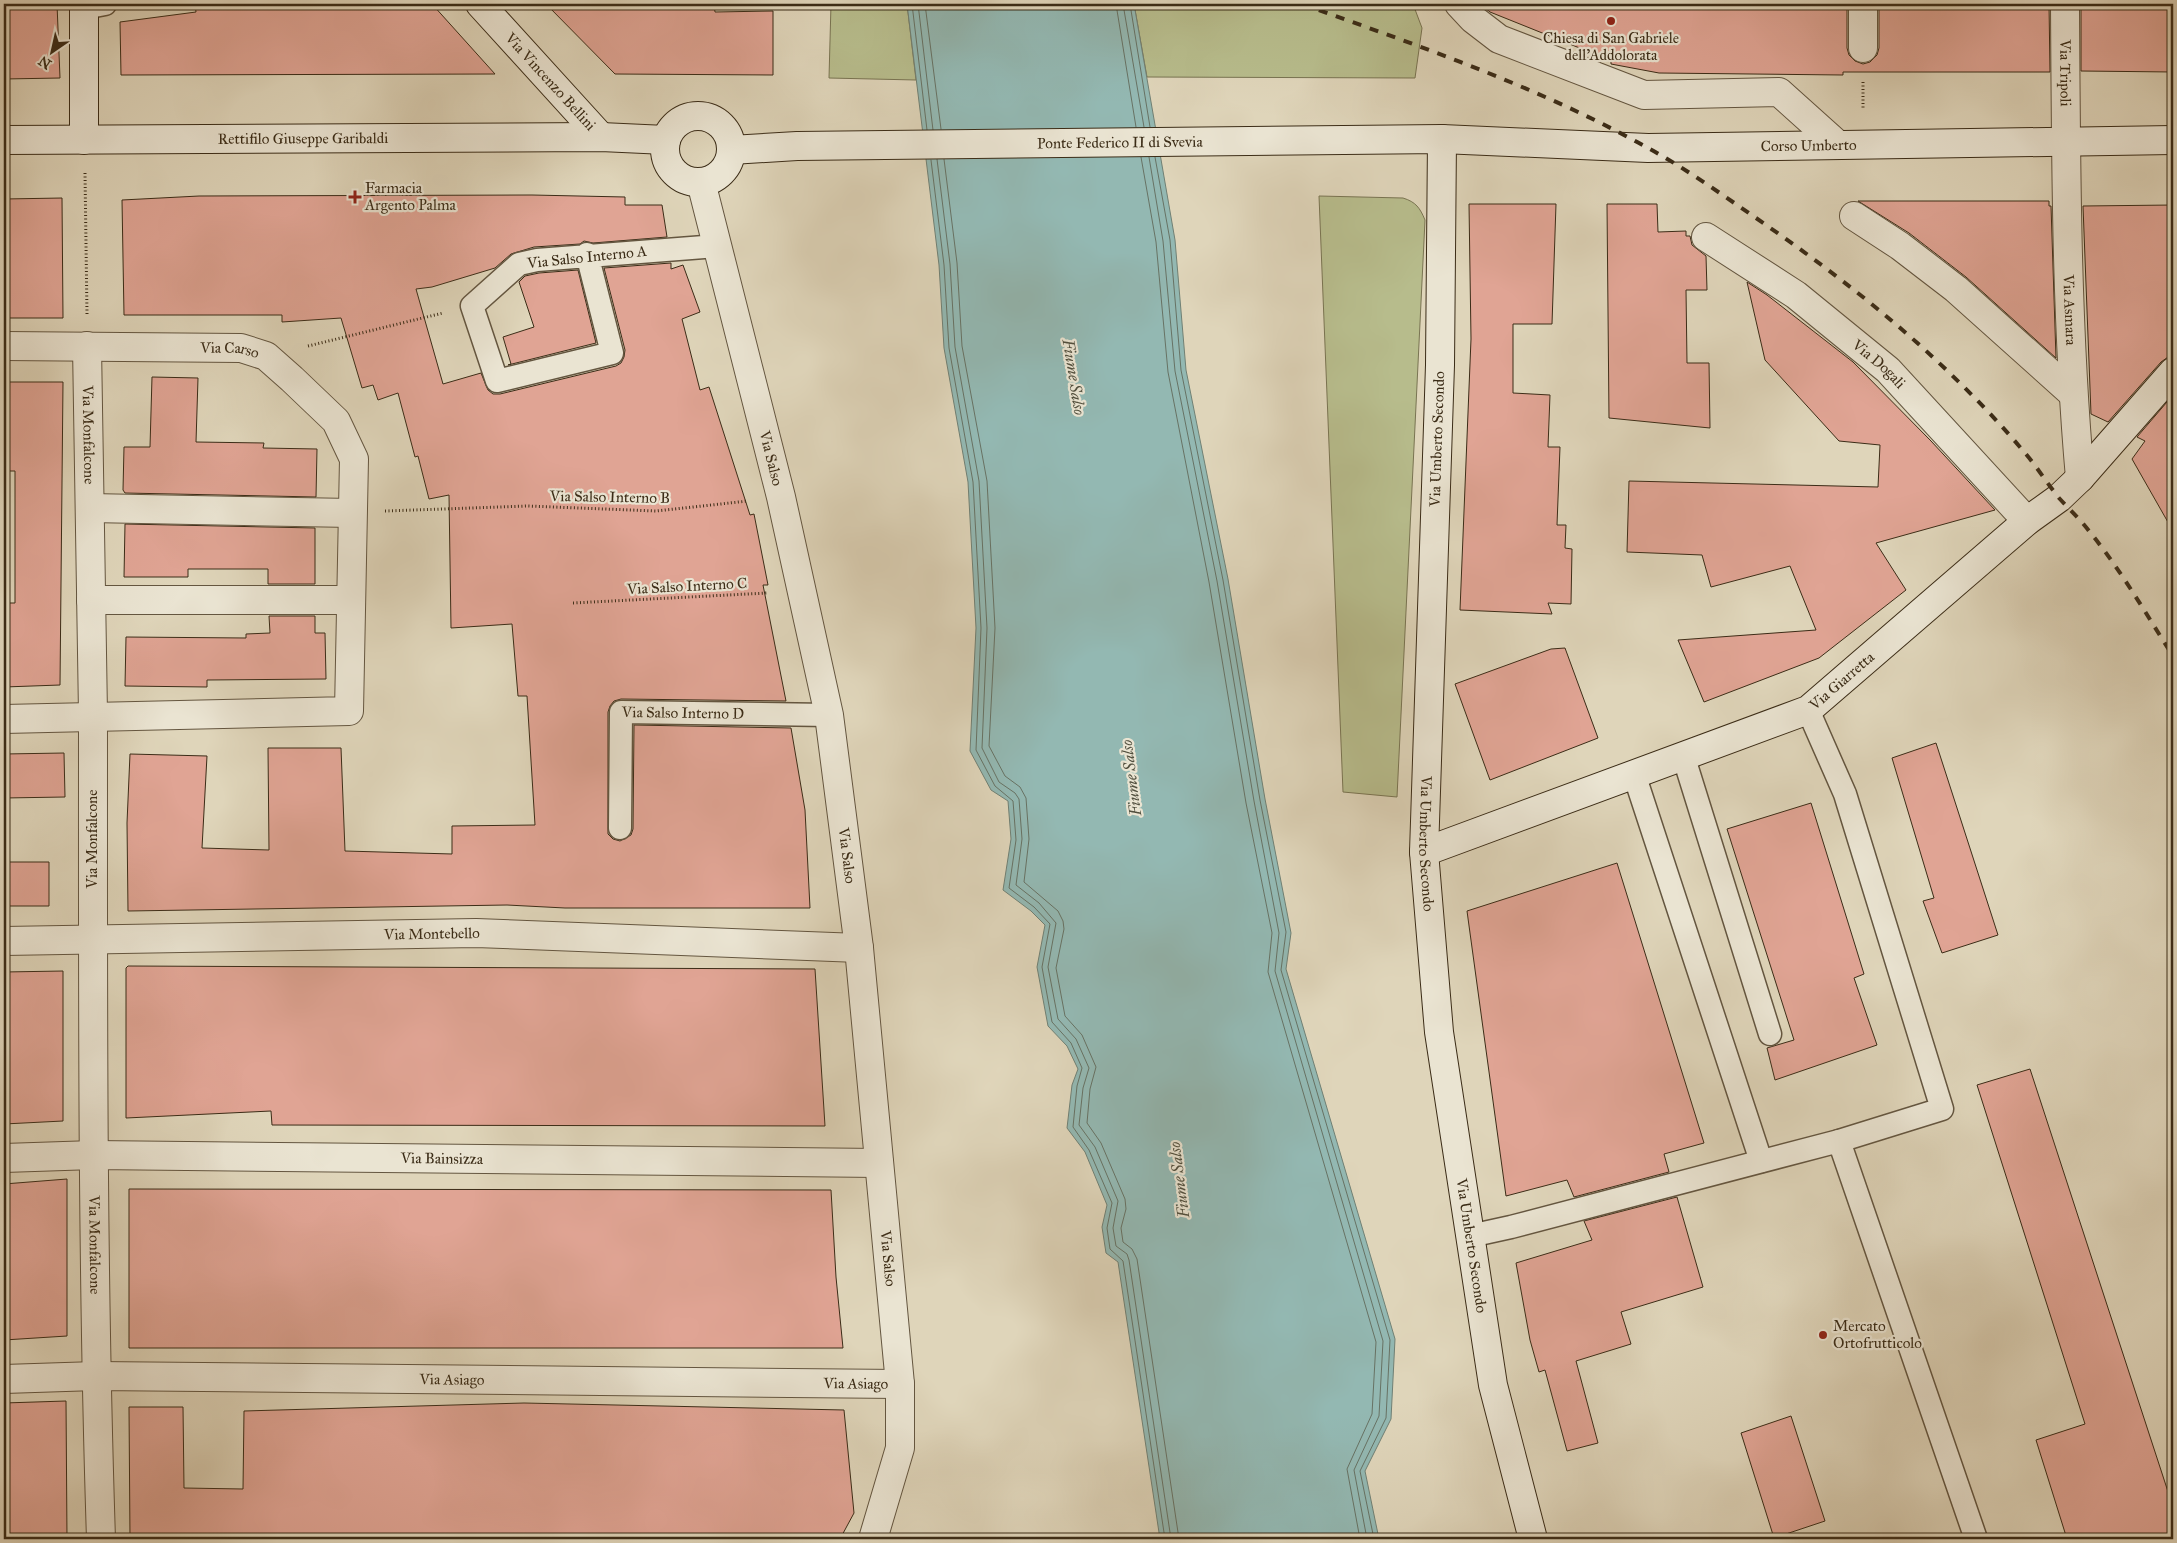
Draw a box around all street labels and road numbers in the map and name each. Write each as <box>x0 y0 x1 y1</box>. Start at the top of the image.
street label: Via Vincenzo Bellini <box>501 28 600 134</box>
street label: Via Tripoli <box>2056 38 2075 107</box>
street label: Rettifilo Giuseppe Garibaldi <box>218 129 388 148</box>
street label: Ponte Federico II di Svevia <box>1037 133 1203 152</box>
street label: Corso Umberto <box>1760 136 1857 155</box>
street label: Via Salso Interno A <box>525 242 648 272</box>
street label: Via Asmara <box>2059 273 2080 346</box>
street label: Via Dogali <box>1848 335 1909 392</box>
street label: Via Carso <box>199 339 262 362</box>
street label: Via Umberto Secondo <box>1426 371 1448 508</box>
street label: Via Monfalcone <box>79 384 99 485</box>
street label: Via Salso <box>755 428 787 488</box>
street label: Via Salso Interno B <box>549 487 670 507</box>
street label: Via Salso Interno C <box>625 574 748 598</box>
street label: Via Giarretta <box>1805 648 1878 714</box>
street label: Via Salso Interno D <box>621 703 744 723</box>
street label: Via Umberto Secondo <box>1415 775 1438 912</box>
street label: Via Monfalcone <box>83 790 101 889</box>
street label: Via Salso <box>834 826 860 885</box>
street label: Via Montebello <box>383 924 481 944</box>
street label: Via Bainsizza <box>400 1149 484 1168</box>
street label: Via Umberto Secondo <box>1452 1176 1491 1314</box>
street label: Via Monfalcone <box>85 1194 104 1295</box>
street label: Via Salso <box>877 1229 900 1288</box>
street label: Via Asiago <box>418 1370 485 1389</box>
street label: Via Asiago <box>822 1374 889 1393</box>

